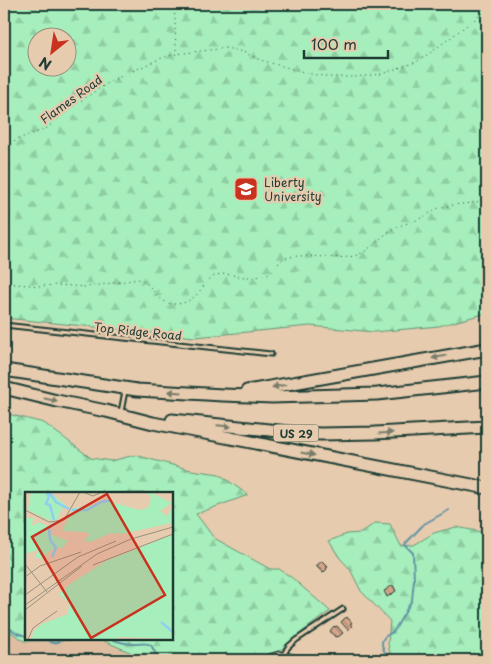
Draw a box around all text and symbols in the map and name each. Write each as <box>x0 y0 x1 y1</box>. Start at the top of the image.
north arrow <box>28 28 78 78</box>
scale bar <box>304 28 387 60</box>
text: 100 m <box>311 32 357 55</box>
text: N <box>35 52 55 76</box>
street label: Flames Road <box>36 70 106 128</box>
place label: Liberty University <box>264 173 322 205</box>
school or university icon: Liberty University <box>233 176 259 202</box>
street label: Top Ridge Road <box>93 317 183 345</box>
one-way arrow <box>431 354 447 362</box>
one-way arrow <box>271 382 287 390</box>
one-way arrow <box>166 388 182 396</box>
one-way arrow <box>44 396 59 404</box>
one-way arrow <box>216 422 232 430</box>
road number: US 29 <box>274 424 318 442</box>
one-way arrow <box>378 428 394 436</box>
one-way arrow <box>300 450 316 458</box>
inset map <box>25 492 172 639</box>

